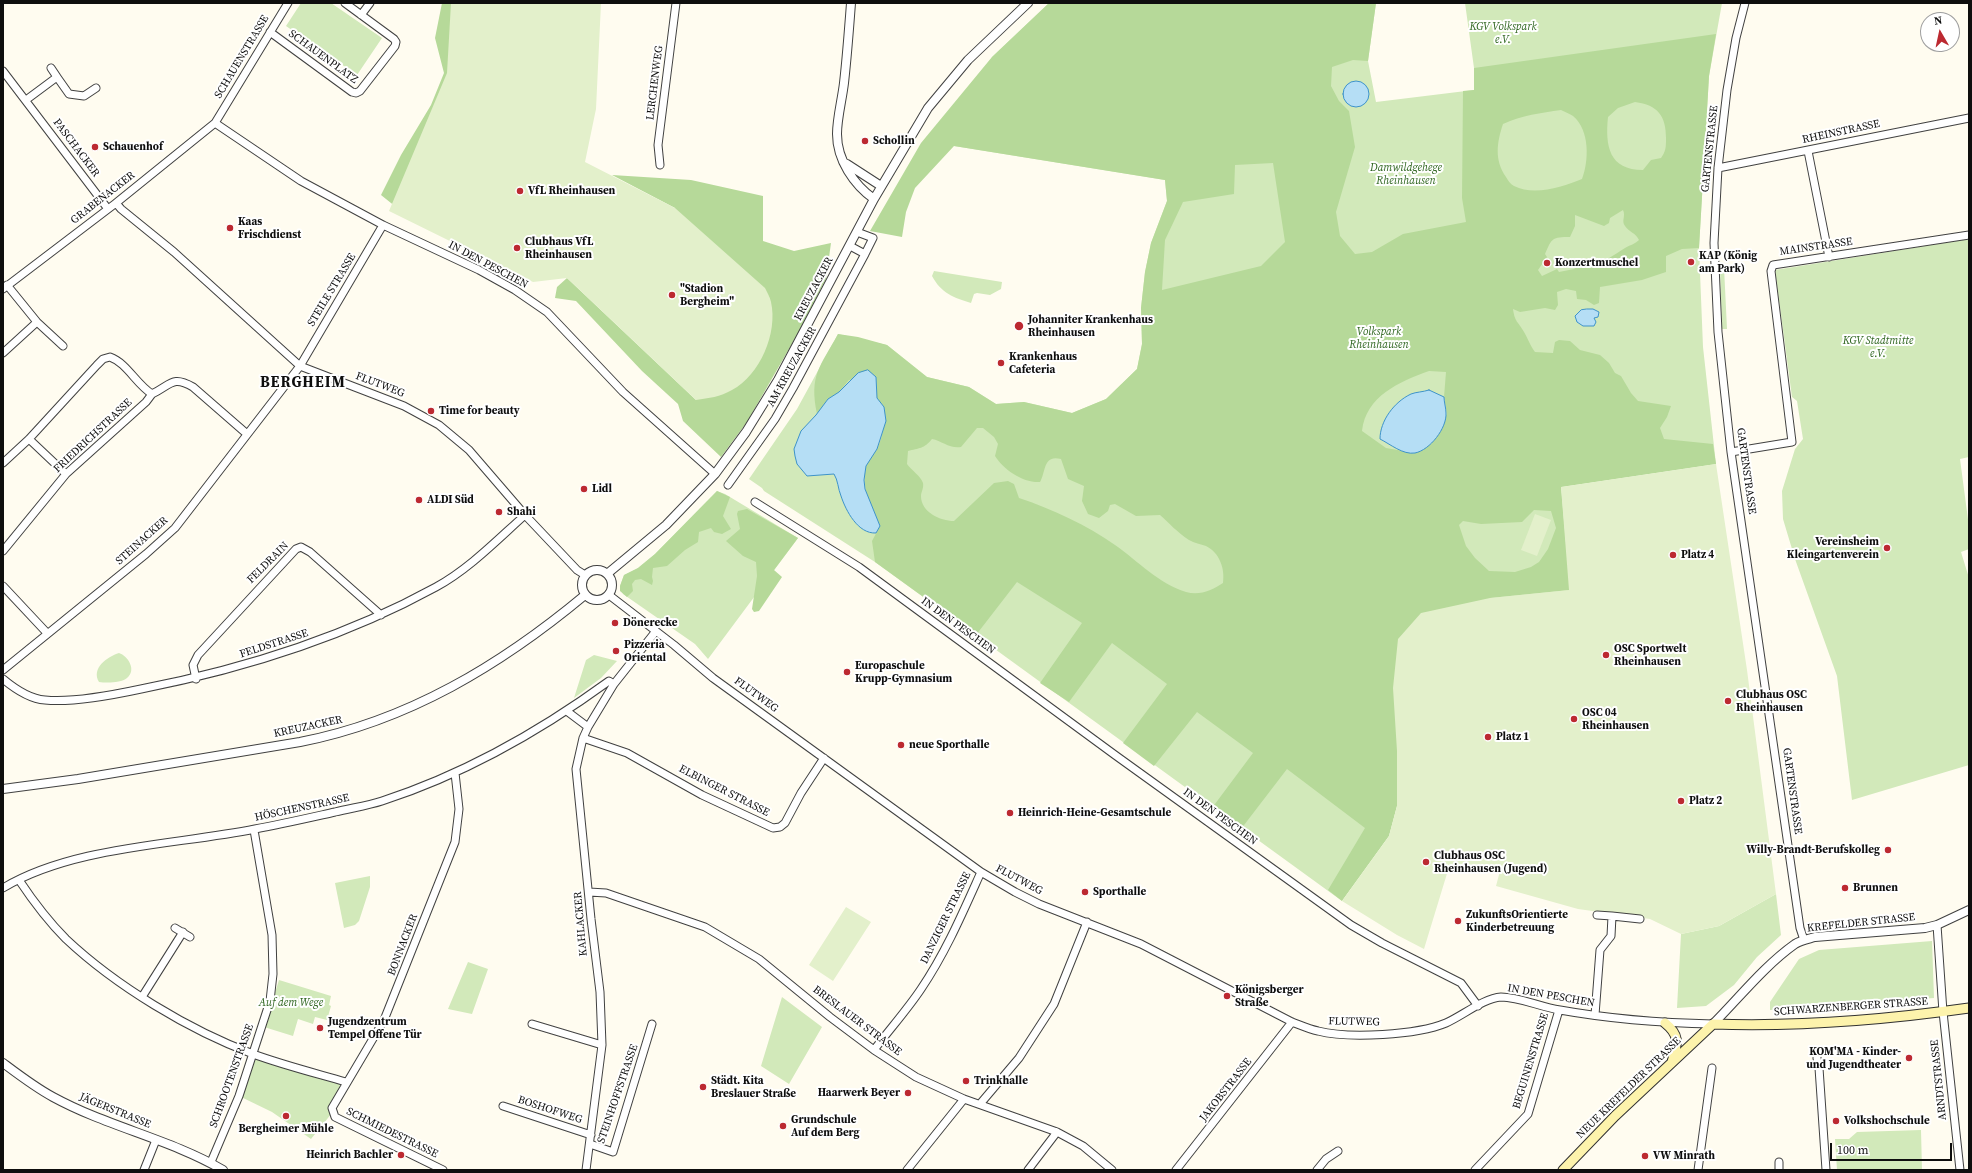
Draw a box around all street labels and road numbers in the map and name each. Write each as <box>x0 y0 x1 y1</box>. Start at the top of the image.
street label: SCHAUENSTRASSE <box>212 13 272 101</box>
street label: SCHAUENPLATZ <box>286 27 360 87</box>
street label: LERCHENWEG <box>644 45 666 121</box>
street label: GARTENSTRASSE <box>1699 105 1721 193</box>
street label: PASCHACKER <box>50 116 102 180</box>
street label: RHEINSTRASSE <box>1801 117 1881 147</box>
street label: GRABENACKER <box>68 169 138 227</box>
street label: MAINSTRASSE <box>1779 235 1853 259</box>
street label: IN DEN PESCHEN <box>446 238 530 292</box>
street label: STEILE STRASSE <box>305 251 359 329</box>
street label: KREUZACKER <box>792 255 836 323</box>
street label: AM KREUZACKER <box>765 325 819 409</box>
street label: FLUTWEG <box>354 370 406 400</box>
street label: FRIEDRICHSTRASSE <box>51 396 135 476</box>
street label: GARTENSTRASSE <box>1733 427 1759 515</box>
street label: STEINACKER <box>113 514 171 568</box>
street label: FELDRAIN <box>244 539 292 587</box>
street label: IN DEN PESCHEN <box>918 595 998 657</box>
street label: FELDSTRASSE <box>238 627 310 661</box>
street label: FLUTWEG <box>731 675 781 715</box>
street label: KREUZACKER <box>272 713 344 741</box>
street label: GARTENSTRASSE <box>1779 747 1805 835</box>
street label: ELBINGER STRASSE <box>677 762 771 820</box>
street label: IN DEN PESCHEN <box>1180 786 1260 848</box>
street label: HÖSCHENSTRASSE <box>253 792 351 824</box>
street label: FLUTWEG <box>993 862 1045 898</box>
street label: DANZIGER STRASSE <box>918 870 974 966</box>
street label: KAHLACKER <box>572 891 590 957</box>
street label: KREFELDER STRASSE <box>1806 911 1916 935</box>
street label: BONNACKER <box>385 912 421 978</box>
street label: IN DEN PESCHEN <box>1506 982 1596 1010</box>
street label: BRESLAUER STRASSE <box>810 983 904 1059</box>
street label: SCHWARZENBERGER STRASSE <box>1774 995 1928 1019</box>
street label: BEGUINENSTRASSE <box>1510 1012 1552 1110</box>
street label: FLUTWEG <box>1328 1015 1380 1029</box>
street label: SCHROOTENSTRASSE <box>207 1022 257 1130</box>
street label: NEUE KREFELDER STRASSE <box>1574 1035 1684 1141</box>
street label: ARNDTSTRASSE <box>1928 1039 1950 1121</box>
street label: STEINHOFFSTRASSE <box>595 1043 641 1145</box>
street label: JAKOBSTRASSE <box>1197 1056 1255 1124</box>
street label: JÄGERSTRASSE <box>77 1091 153 1131</box>
street label: BOSHOFWEG <box>516 1093 584 1127</box>
street label: SCHMIEDESTRASSE <box>344 1105 440 1161</box>

